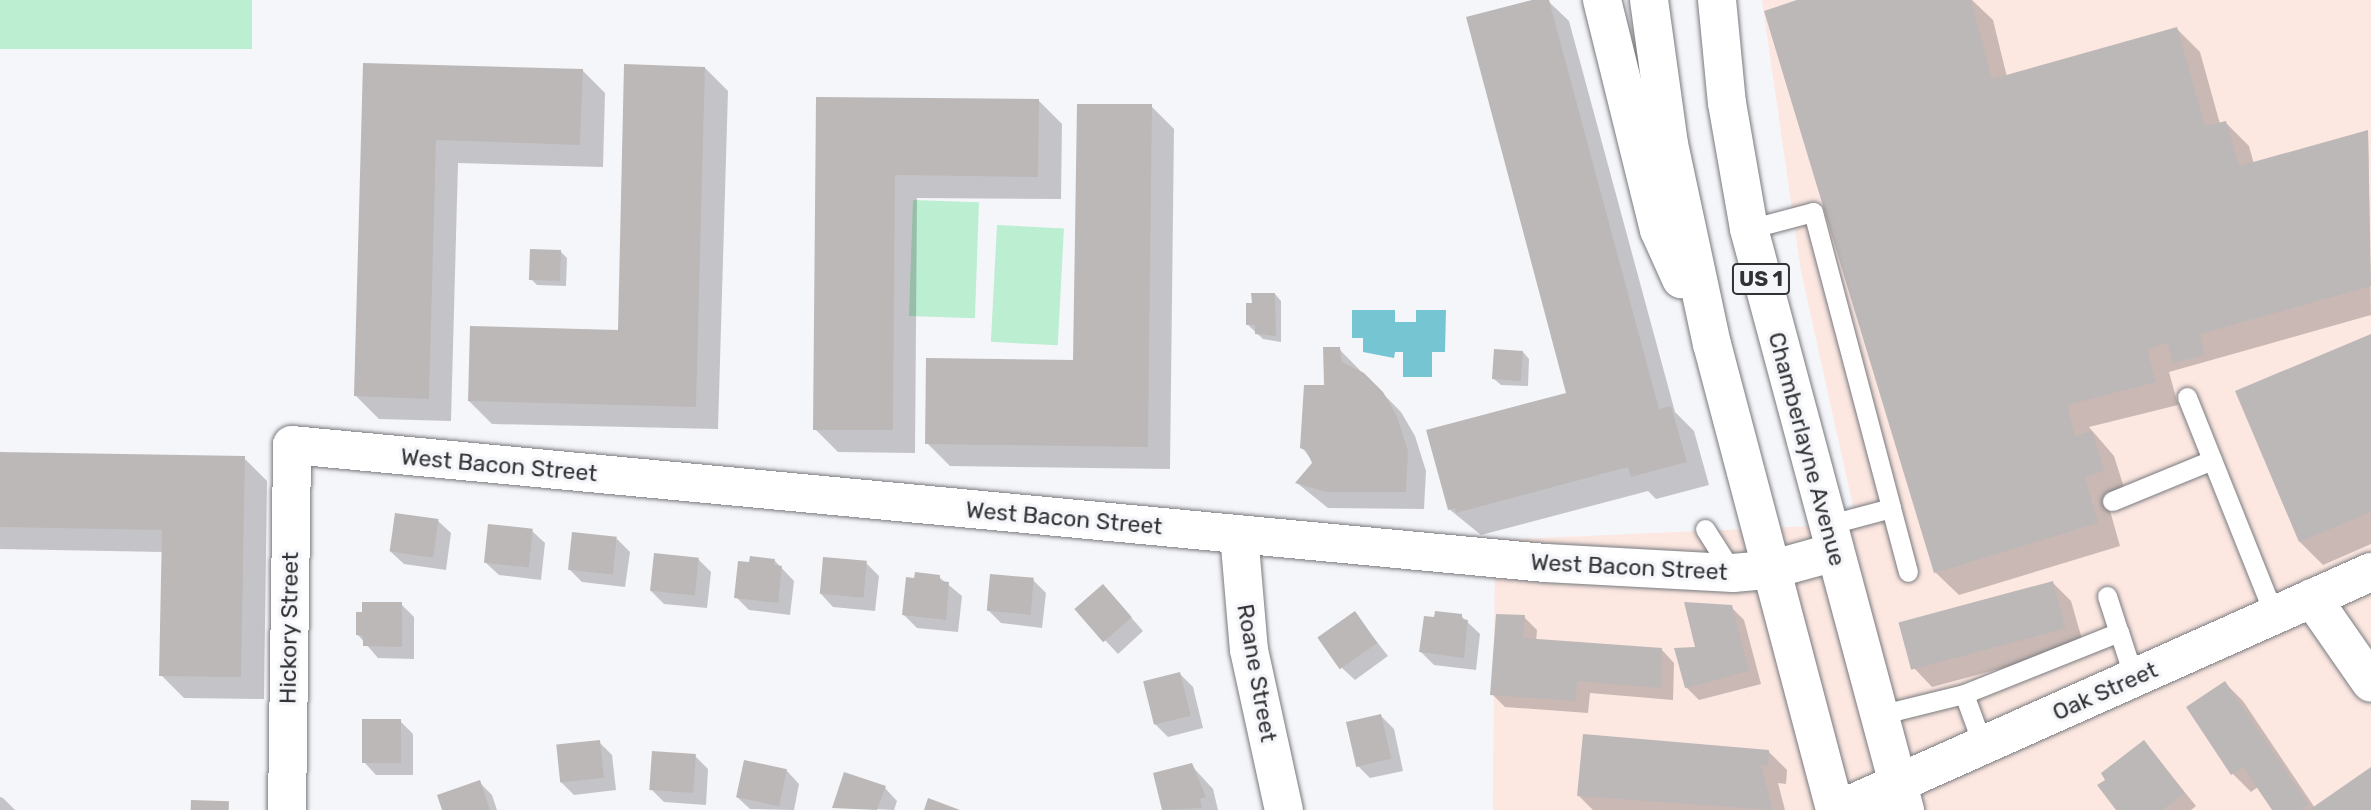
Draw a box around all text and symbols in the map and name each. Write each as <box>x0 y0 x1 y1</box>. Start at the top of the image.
road number: US 1 <box>1731 262 1791 296</box>
street label: Chamberlayne Avenue <box>1762 329 1852 569</box>
street label: West Bacon Street <box>400 443 598 487</box>
street label: West Bacon Street <box>965 496 1163 540</box>
street label: West Bacon Street <box>1530 548 1728 586</box>
street label: Hickory Street <box>274 551 304 705</box>
street label: Roane Street <box>1231 602 1283 744</box>
street label: Oak Street <box>2048 656 2162 726</box>

